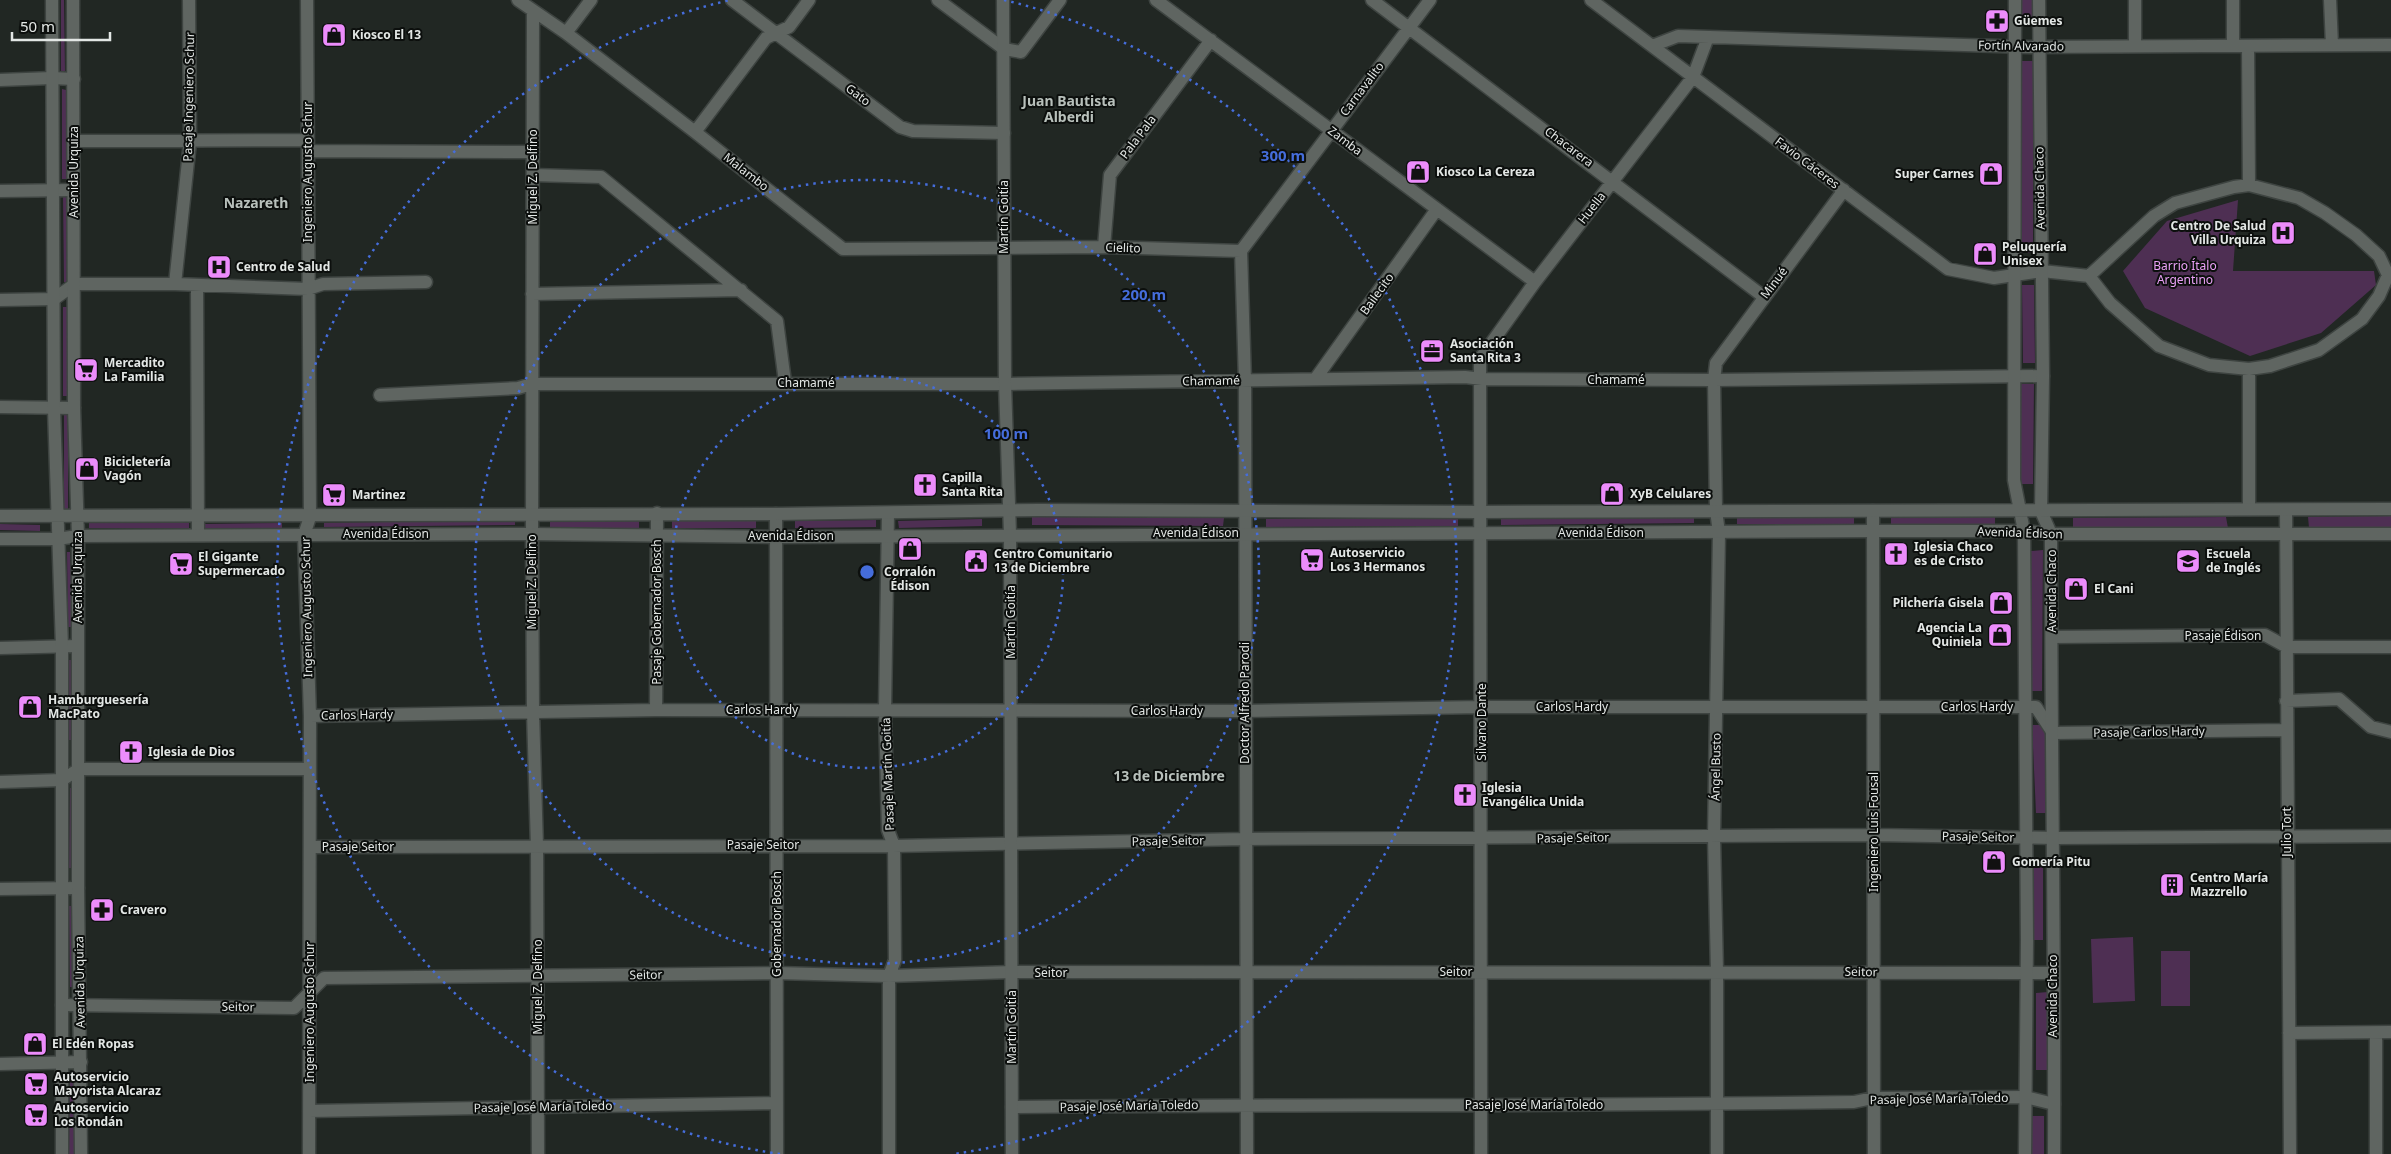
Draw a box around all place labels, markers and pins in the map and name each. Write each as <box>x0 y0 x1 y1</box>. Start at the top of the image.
pharmacy icon: Güemes <box>1984 8 2010 34</box>
place label: Güemes <box>2014 12 2063 29</box>
shop icon: Kiosco El 13 <box>321 22 347 48</box>
place label: Kiosco El 13 <box>352 26 421 43</box>
shop icon: Kiosco La Cereza <box>1405 159 1431 185</box>
shop icon: Super Carnes <box>1978 161 2004 187</box>
place label: Kiosco La Cereza <box>1436 163 1535 180</box>
place label: Super Carnes <box>1895 165 1974 182</box>
place label: Centro De Salud Villa Urquiza <box>2171 217 2266 248</box>
hospital icon: Centro De Salud Villa Urquiza <box>2270 220 2296 246</box>
place label: Peluquería Unisex <box>2002 238 2067 269</box>
shop icon: Peluquería Unisex <box>1972 241 1998 267</box>
hospital icon: Centro de Salud <box>206 254 232 280</box>
place label: Centro de Salud <box>236 258 330 275</box>
place label: Asociación Santa Rita 3 <box>1450 335 1521 366</box>
office icon: Asociación Santa Rita 3 <box>1419 338 1445 364</box>
place label: Mercadito La Familia <box>104 354 165 385</box>
supermarket icon: Mercadito La Familia <box>73 357 99 383</box>
place label: Bicicletería Vagón <box>104 453 171 484</box>
shop icon: Bicicletería Vagón <box>74 456 100 482</box>
place label: Capilla Santa Rita <box>942 469 1003 500</box>
church icon: Capilla Santa Rita <box>912 472 938 498</box>
shop icon: XyB Celulares <box>1599 481 1625 507</box>
supermarket icon: Martinez <box>321 482 347 508</box>
place label: XyB Celulares <box>1630 485 1711 502</box>
place label: Martinez <box>352 486 406 503</box>
shop icon: Corralón Édison <box>897 536 923 562</box>
place label: Iglesia Chaco es de Cristo <box>1914 538 1993 569</box>
church icon: Iglesia Chaco es de Cristo <box>1883 541 1909 567</box>
place label: Autoservicio Los 3 Hermanos <box>1330 544 1425 575</box>
place label: Centro Comunitario 13 de Diciembre <box>994 545 1113 576</box>
place label: Escuela de Inglés <box>2206 545 2261 576</box>
supermarket icon: Autoservicio Los 3 Hermanos <box>1299 547 1325 573</box>
place label: El Gigante Supermercado <box>198 548 285 579</box>
public building icon: Centro Comunitario 13 de Diciembre <box>963 548 989 574</box>
school or university icon: Escuela de Inglés <box>2175 548 2201 574</box>
supermarket icon: El Gigante Supermercado <box>168 551 194 577</box>
centre of rings <box>858 563 876 581</box>
place label: Corralón Édison <box>884 563 936 594</box>
shop icon: El Cani <box>2063 576 2089 602</box>
place label: El Cani <box>2094 580 2134 597</box>
shop icon: Pilchería Gisela <box>1988 590 2014 616</box>
place label: Pilchería Gisela <box>1893 594 1984 611</box>
place label: Agencia La Quiniela <box>1917 619 1982 650</box>
shop icon: Agencia La Quiniela <box>1987 622 2013 648</box>
place label: Hamburguesería MacPato <box>48 691 149 722</box>
shop icon: Hamburguesería MacPato <box>17 694 43 720</box>
church icon: Iglesia de Dios <box>118 739 144 765</box>
place label: Iglesia de Dios <box>148 743 235 760</box>
place label: Iglesia Evangélica Unida <box>1482 779 1584 810</box>
church icon: Iglesia Evangélica Unida <box>1452 782 1478 808</box>
shop icon: Gomería Pitu <box>1981 849 2007 875</box>
place label: Gomería Pitu <box>2012 853 2090 870</box>
place label: Centro María Mazzrello <box>2190 869 2268 900</box>
building icon: Centro María Mazzrello <box>2159 872 2185 898</box>
pharmacy icon: Cravero <box>89 897 115 923</box>
place label: Cravero <box>120 901 167 918</box>
shop icon: El Edén Ropas <box>22 1031 48 1057</box>
place label: El Edén Ropas <box>52 1035 134 1052</box>
place label: Autoservicio Mayorista Alcaraz <box>54 1068 161 1099</box>
supermarket icon: Autoservicio Mayorista Alcaraz <box>23 1071 49 1097</box>
place label: Autoservicio Los Rondán <box>54 1099 129 1130</box>
supermarket icon: Autoservicio Los Rondán <box>23 1102 49 1128</box>

